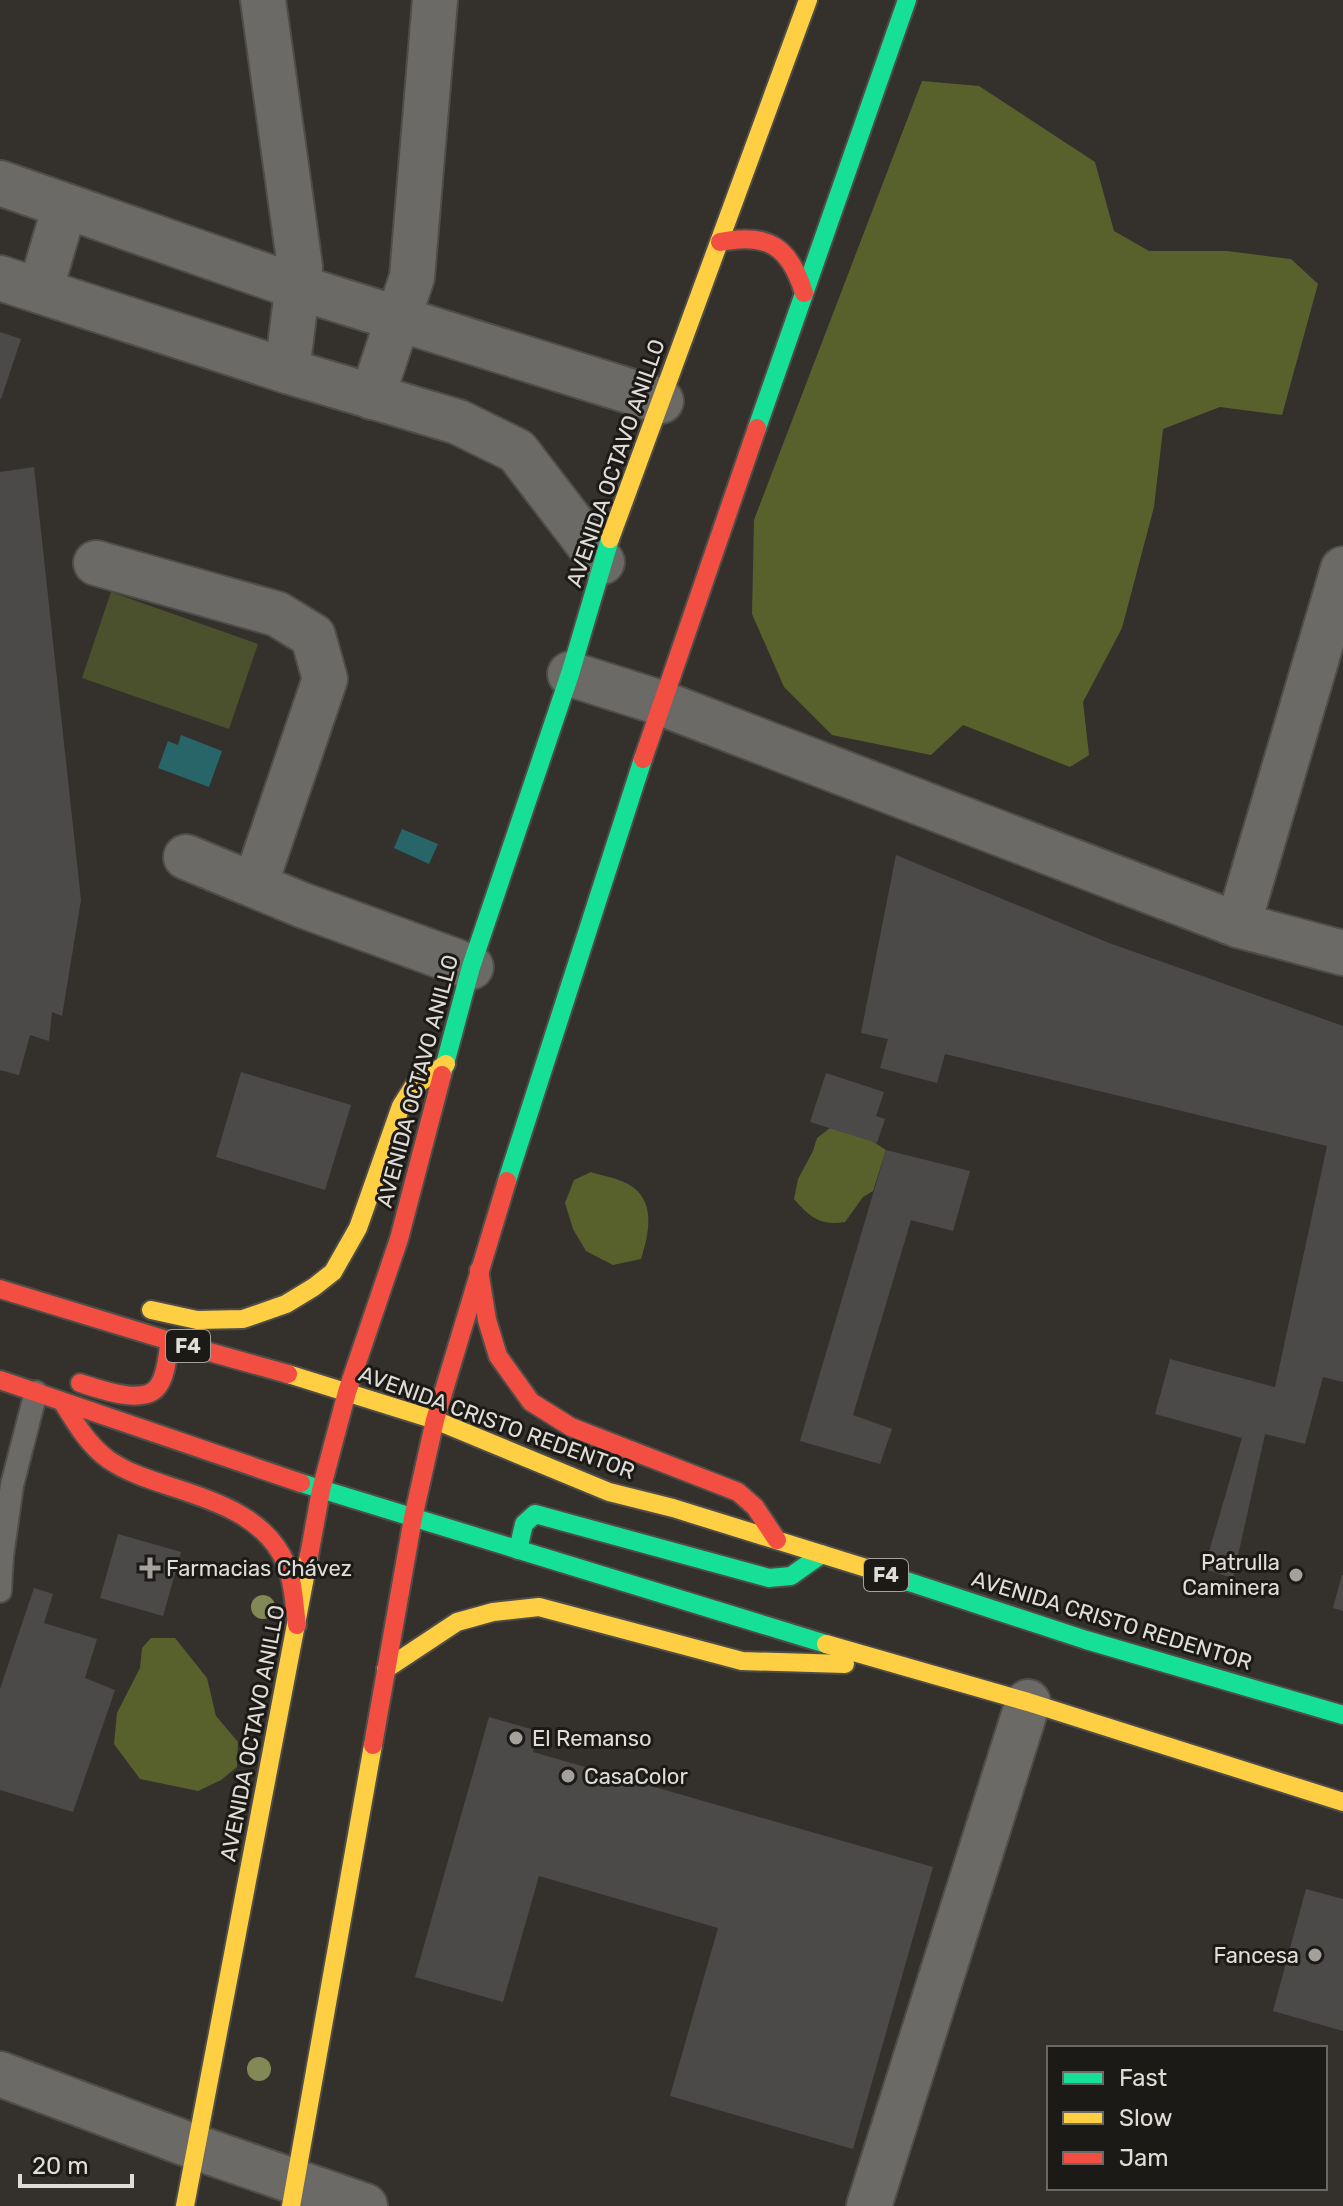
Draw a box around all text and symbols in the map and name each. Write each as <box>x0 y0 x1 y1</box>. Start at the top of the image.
street label: AVENIDA OCTAVO ANILLO <box>560 336 671 591</box>
street label: AVENIDA OCTAVO ANILLO <box>371 952 464 1210</box>
road number: F4 <box>166 1330 210 1362</box>
street label: AVENIDA CRISTO REDENTOR <box>355 1360 638 1485</box>
place label: Patrulla Caminera <box>1182 1549 1280 1601</box>
place label: Farmacias Chávez <box>166 1555 352 1582</box>
marker: Farmacias Chávez <box>141 1559 159 1577</box>
road number: F4 <box>864 1559 908 1591</box>
street label: AVENIDA CRISTO REDENTOR <box>968 1565 1255 1676</box>
marker: Patrulla Caminera <box>1287 1566 1305 1584</box>
street label: AVENIDA OCTAVO ANILLO <box>214 1603 291 1864</box>
place label: El Remanso <box>532 1725 652 1752</box>
marker: El Remanso <box>507 1729 525 1747</box>
place label: CasaColor <box>584 1763 688 1790</box>
marker: CasaColor <box>559 1767 577 1785</box>
place label: Fancesa <box>1213 1942 1299 1969</box>
marker: Fancesa <box>1306 1946 1324 1964</box>
legend <box>1047 2046 1327 2190</box>
text: Fast <box>1119 2064 1167 2092</box>
text: Slow <box>1119 2104 1172 2132</box>
scale bar <box>20 2138 132 2188</box>
text: Jam <box>1119 2144 1169 2172</box>
text: 20 m <box>32 2152 89 2180</box>

